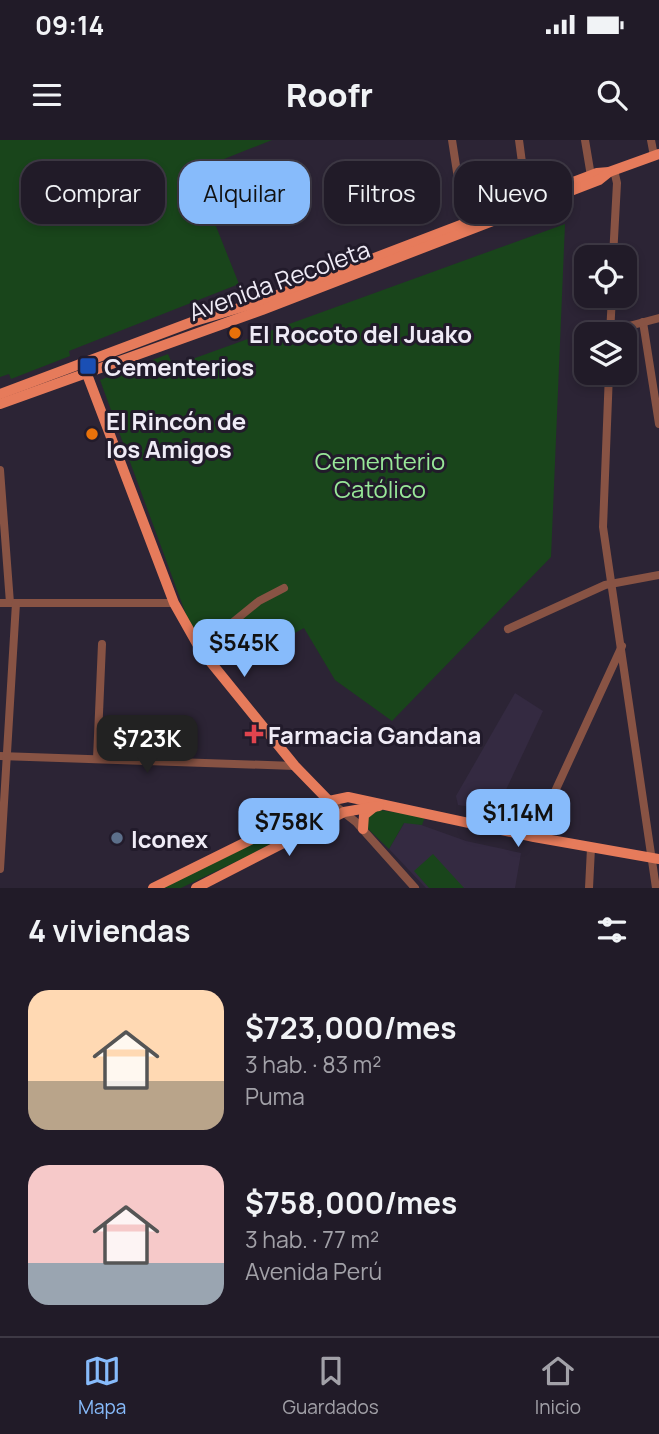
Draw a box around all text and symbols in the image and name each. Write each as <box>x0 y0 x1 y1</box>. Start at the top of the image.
text: 09:14 <box>35 7 104 43</box>
text: Roofr <box>286 73 373 117</box>
icon: menu <box>28 76 66 114</box>
icon: search <box>593 76 631 114</box>
chip: Comprar <box>21 161 165 224</box>
chip: Alquilar <box>179 161 310 224</box>
chip: Filtros <box>324 161 440 224</box>
chip: Nuevo <box>454 161 572 224</box>
street label: Avenida Recoleta <box>184 232 374 328</box>
map controls <box>574 245 637 385</box>
button: locate <box>574 245 637 308</box>
place label: El Rocoto del Juako <box>249 317 472 350</box>
button: layers <box>574 322 637 385</box>
marker: El Rocoto del Juako <box>227 325 243 341</box>
place label: Cementerios <box>104 350 254 383</box>
marker: Cementerios <box>78 356 98 376</box>
place label: El Rincón de los Amigos <box>106 404 246 465</box>
marker: El Rincón de los Amigos <box>84 426 100 442</box>
park label: Cementerio Católico <box>315 444 445 505</box>
pin: $545K <box>195 620 293 679</box>
text: $545K <box>209 626 279 658</box>
pin: $723K <box>98 716 196 775</box>
place label: Farmacia Gandana <box>268 718 481 751</box>
text: $723K <box>113 722 181 754</box>
marker: Farmacia Gandana <box>246 726 262 742</box>
pin: $1.14M <box>461 790 575 849</box>
text: $1.14M <box>482 796 554 828</box>
pin: $758K <box>240 798 338 858</box>
text: $758K <box>254 805 324 837</box>
place label: Iconex <box>131 822 209 855</box>
marker: Iconex <box>109 830 125 846</box>
text: 4 viviendas <box>28 910 190 951</box>
icon: filters <box>593 911 631 949</box>
text: $723,000/mes <box>245 1007 457 1048</box>
icon: home <box>84 1018 168 1102</box>
text: 3 hab. · 83 m² <box>245 1048 382 1080</box>
text: Puma <box>245 1080 305 1112</box>
text: $758,000/mes <box>245 1182 457 1223</box>
icon: home <box>84 1193 168 1277</box>
text: 3 hab. · 77 m² <box>245 1223 379 1255</box>
text: Avenida Perú <box>245 1255 382 1287</box>
tab: Mapa <box>78 1352 126 1420</box>
tab: Guardados <box>283 1352 379 1420</box>
tab: Inicio <box>535 1352 581 1420</box>

